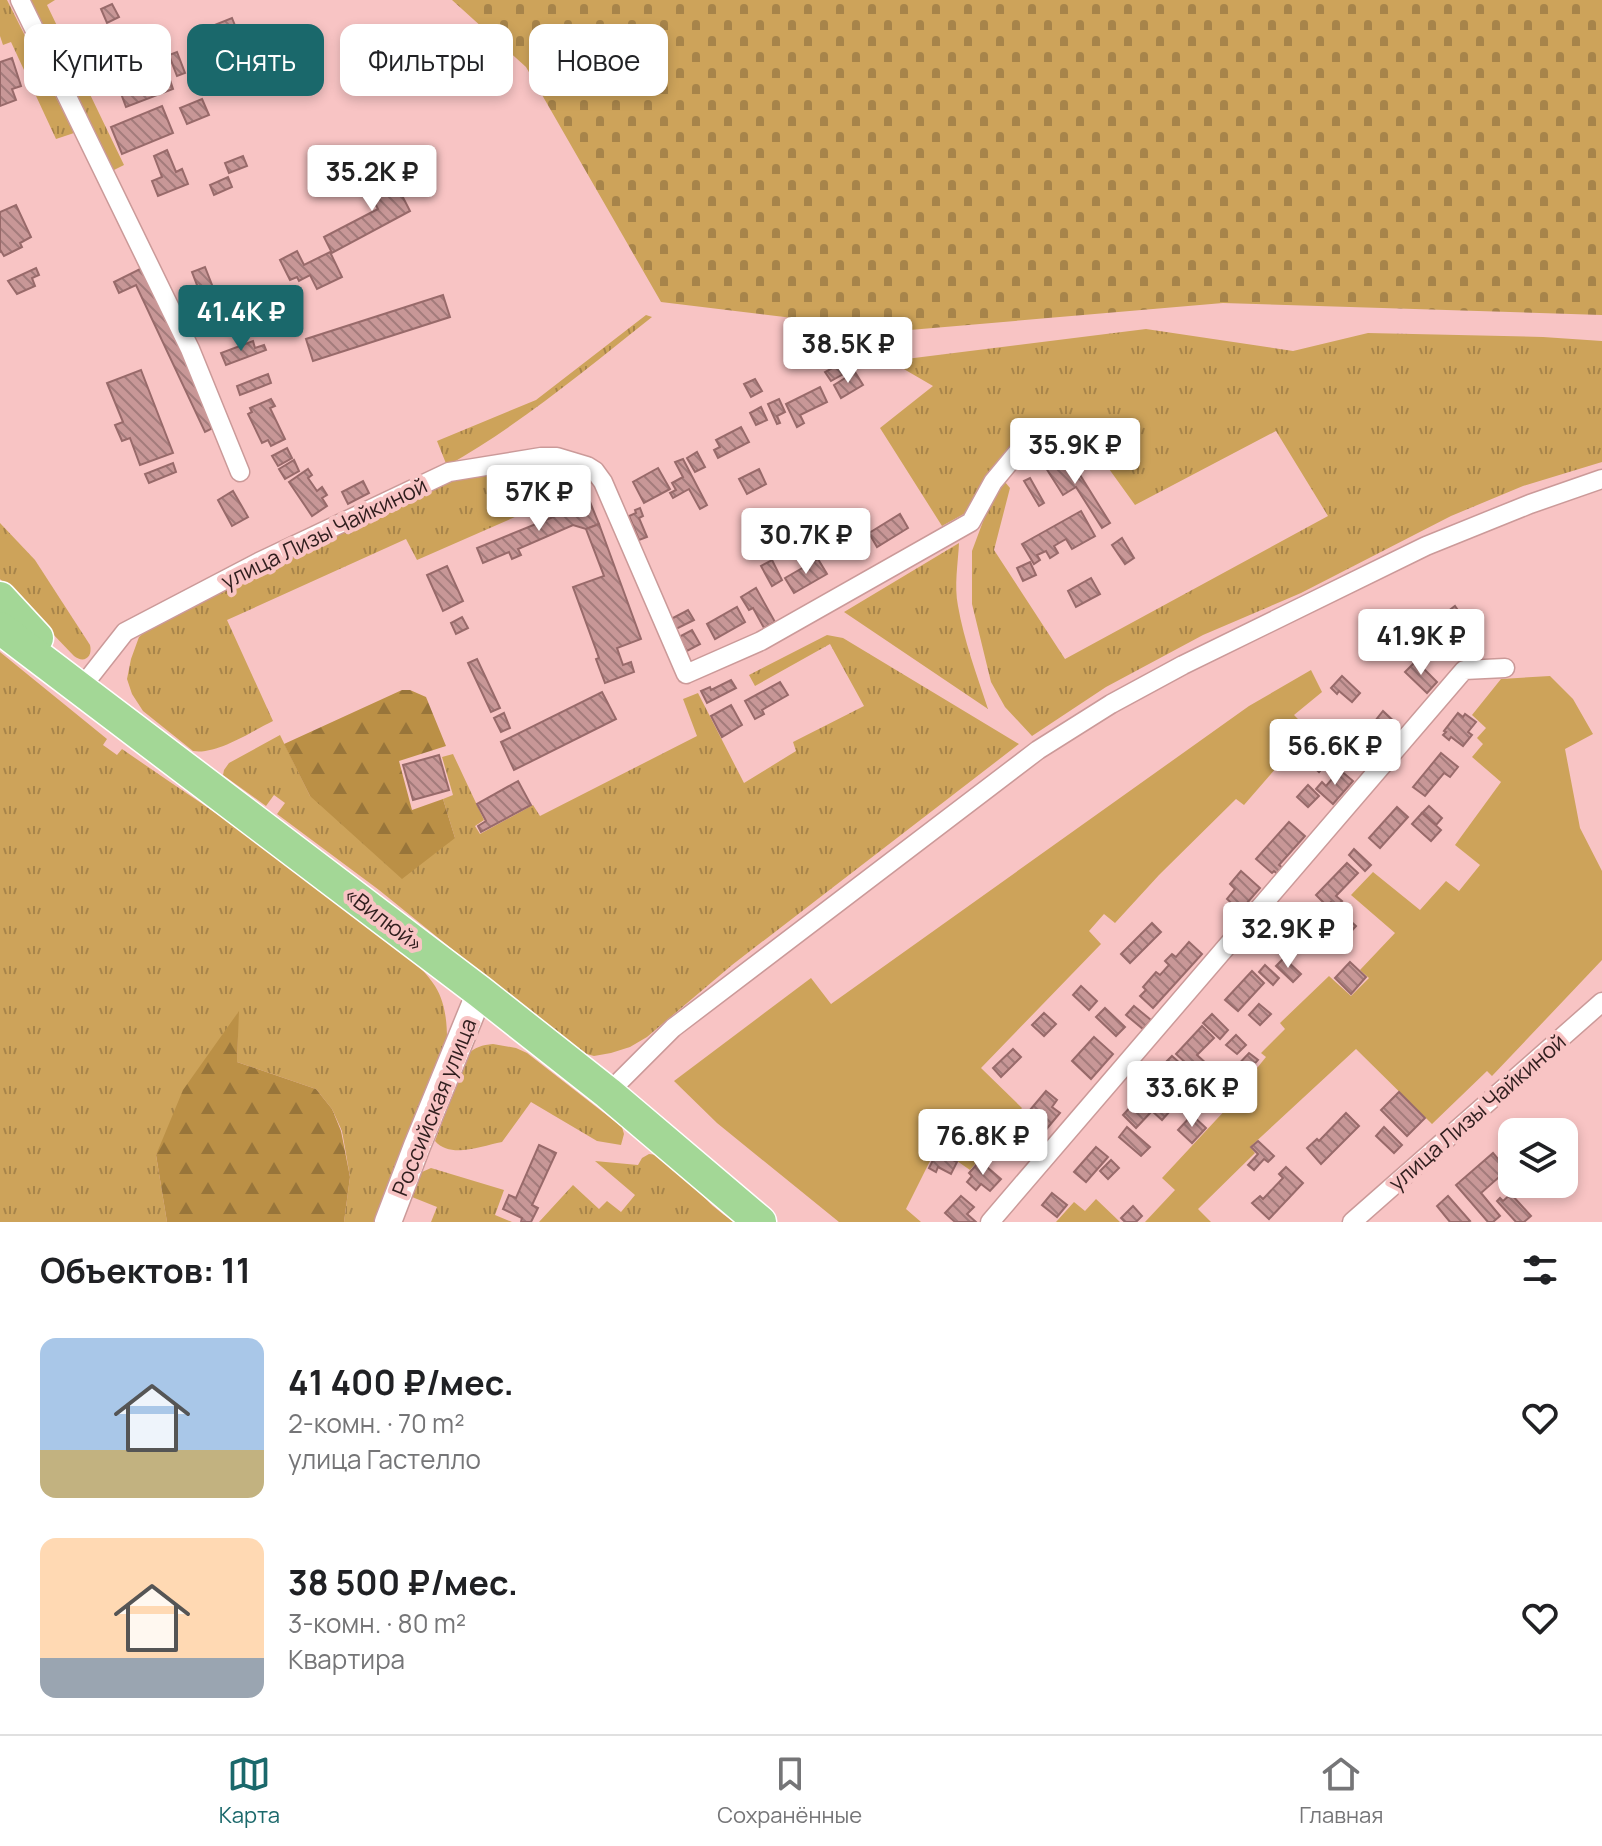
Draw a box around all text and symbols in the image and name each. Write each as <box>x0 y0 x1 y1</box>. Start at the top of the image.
chip: Купить <box>24 24 171 96</box>
chip: Снять <box>187 24 324 96</box>
chip: Фильтры <box>340 24 513 96</box>
chip: Новое <box>529 24 668 96</box>
pin: 35.2K ₽ <box>298 145 446 213</box>
text: 35.2K ₽ <box>325 153 419 189</box>
pin: 41.4K ₽ <box>167 285 315 353</box>
text: 41.4K ₽ <box>196 293 286 329</box>
pin: 38.5K ₽ <box>774 317 922 385</box>
text: 38.5K ₽ <box>801 325 895 361</box>
pin: 35.9K ₽ <box>1001 418 1149 486</box>
text: 35.9K ₽ <box>1028 426 1122 462</box>
pin: 57K ₽ <box>483 465 595 533</box>
street label: улица Лизы Чайкиной <box>216 470 432 596</box>
text: 57K ₽ <box>505 473 573 509</box>
pin: 30.7K ₽ <box>732 508 880 576</box>
text: 30.7K ₽ <box>759 516 853 552</box>
pin: 41.9K ₽ <box>1347 609 1495 677</box>
text: 41.9K ₽ <box>1376 617 1466 653</box>
pin: 56.6K ₽ <box>1261 719 1409 787</box>
text: 56.6K ₽ <box>1288 727 1382 763</box>
street label: «Вилюй» <box>338 879 430 959</box>
pin: 32.9K ₽ <box>1214 902 1362 970</box>
text: 32.9K ₽ <box>1241 910 1335 946</box>
street label: Российская улица <box>385 1014 483 1200</box>
street label: улица Лизы Чайкиной <box>1382 1027 1572 1197</box>
pin: 33.6K ₽ <box>1118 1061 1266 1129</box>
text: 33.6K ₽ <box>1145 1069 1239 1105</box>
pin: 76.8K ₽ <box>909 1109 1057 1177</box>
text: 76.8K ₽ <box>936 1117 1030 1153</box>
map controls <box>1498 1118 1578 1198</box>
button: layers <box>1498 1118 1578 1198</box>
text: Объектов: 11 <box>40 1247 251 1293</box>
icon: filters <box>1518 1248 1562 1292</box>
text: 41 400 ₽/мес. <box>288 1359 514 1405</box>
icon: home <box>104 1370 200 1466</box>
icon: heart <box>1518 1396 1562 1440</box>
text: 2-комн. · 70 m² <box>288 1405 465 1441</box>
text: улица Гастелло <box>288 1441 481 1477</box>
text: 38 500 ₽/мес. <box>288 1559 518 1605</box>
icon: home <box>104 1570 200 1666</box>
icon: heart <box>1518 1596 1562 1640</box>
text: 3-комн. · 80 m² <box>288 1605 466 1641</box>
text: Квартира <box>288 1641 405 1677</box>
tab: Карта <box>219 1752 280 1830</box>
tab: Сохранённые <box>717 1752 862 1830</box>
tab: Главная <box>1299 1752 1383 1830</box>

